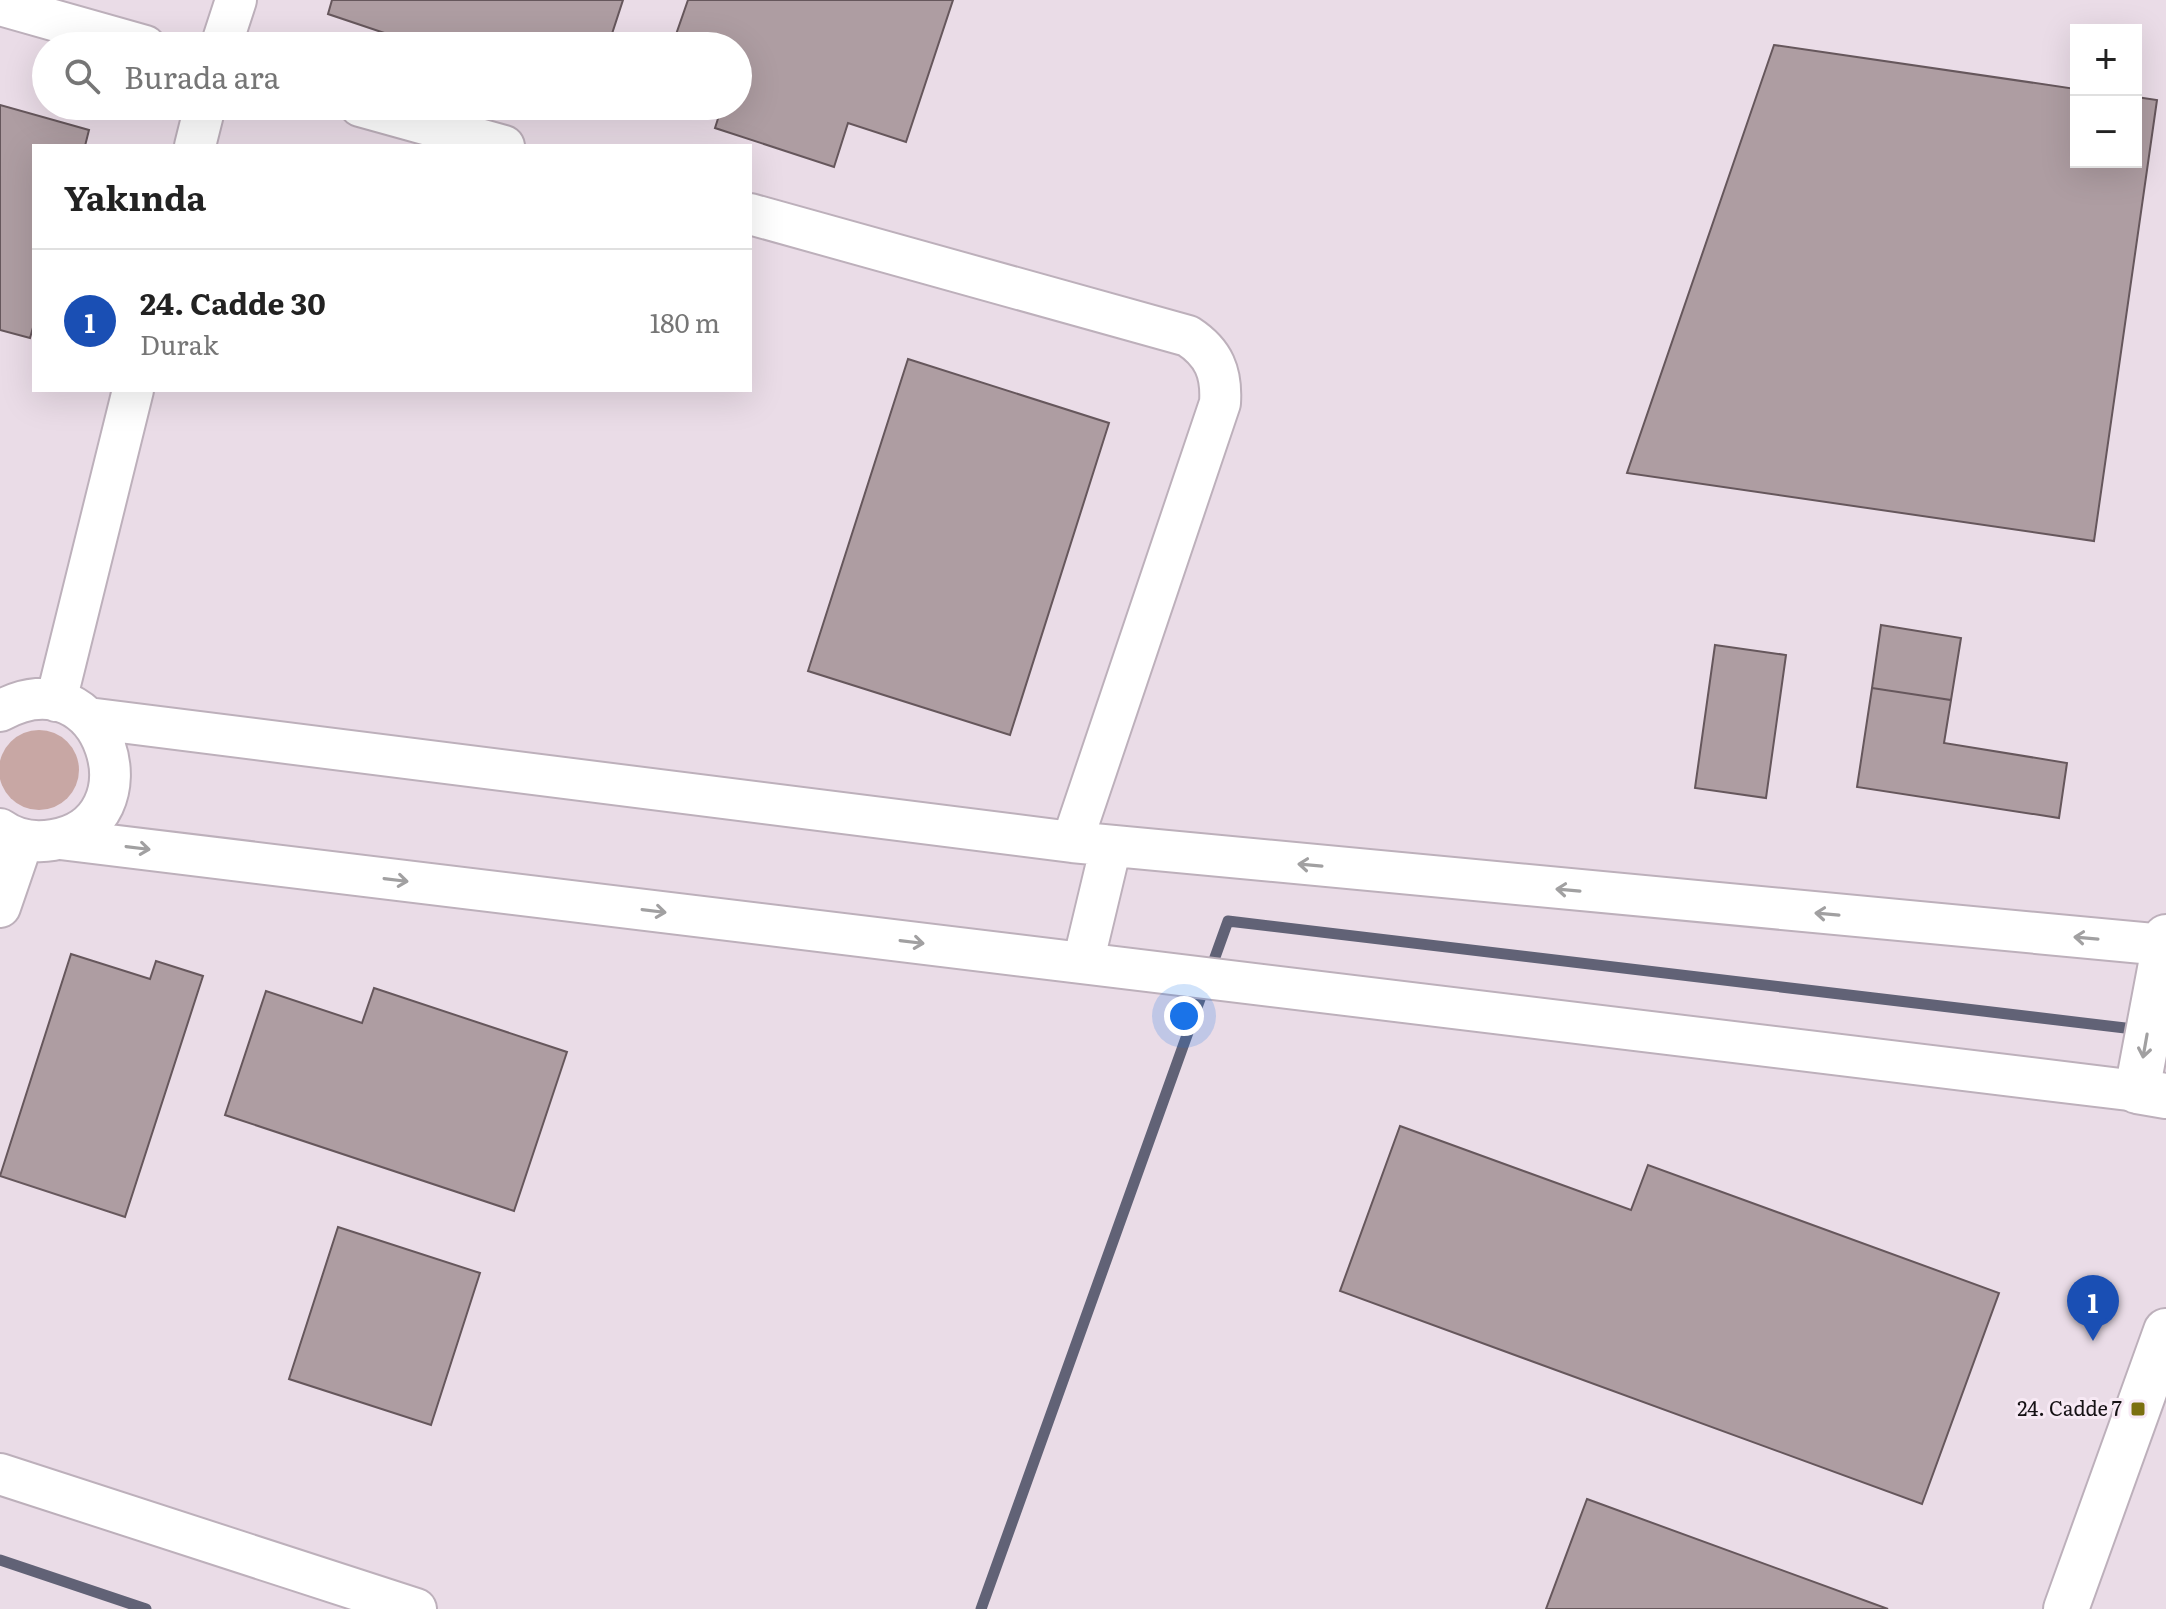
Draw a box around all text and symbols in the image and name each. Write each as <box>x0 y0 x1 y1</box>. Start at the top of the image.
map controls <box>2070 24 2142 168</box>
button: + <box>2070 24 2142 96</box>
search box <box>32 32 752 120</box>
icon: search <box>60 54 104 98</box>
text: Burada ara <box>124 54 280 98</box>
button: − <box>2070 96 2142 168</box>
text: Yakında <box>64 171 206 221</box>
text: 24. Cadde 30 <box>140 280 326 324</box>
text: 1 <box>85 302 95 341</box>
text: 180 m <box>650 302 720 341</box>
text: Durak <box>140 324 219 363</box>
one-way arrow <box>124 841 151 856</box>
one-way arrow <box>1297 857 1324 872</box>
one-way arrow <box>382 872 409 887</box>
one-way arrow <box>1555 882 1582 897</box>
one-way arrow <box>641 904 666 919</box>
one-way arrow <box>1814 907 1841 922</box>
one-way arrow <box>2073 931 2100 946</box>
one-way arrow <box>898 935 925 950</box>
your location <box>1164 996 1204 1036</box>
one-way arrow <box>2137 1032 2152 1058</box>
pin: 1 <box>2067 1275 2119 1341</box>
place label: 24. Cadde 7 <box>2017 1392 2122 1422</box>
marker: 24. Cadde 7 <box>2129 1400 2147 1418</box>

